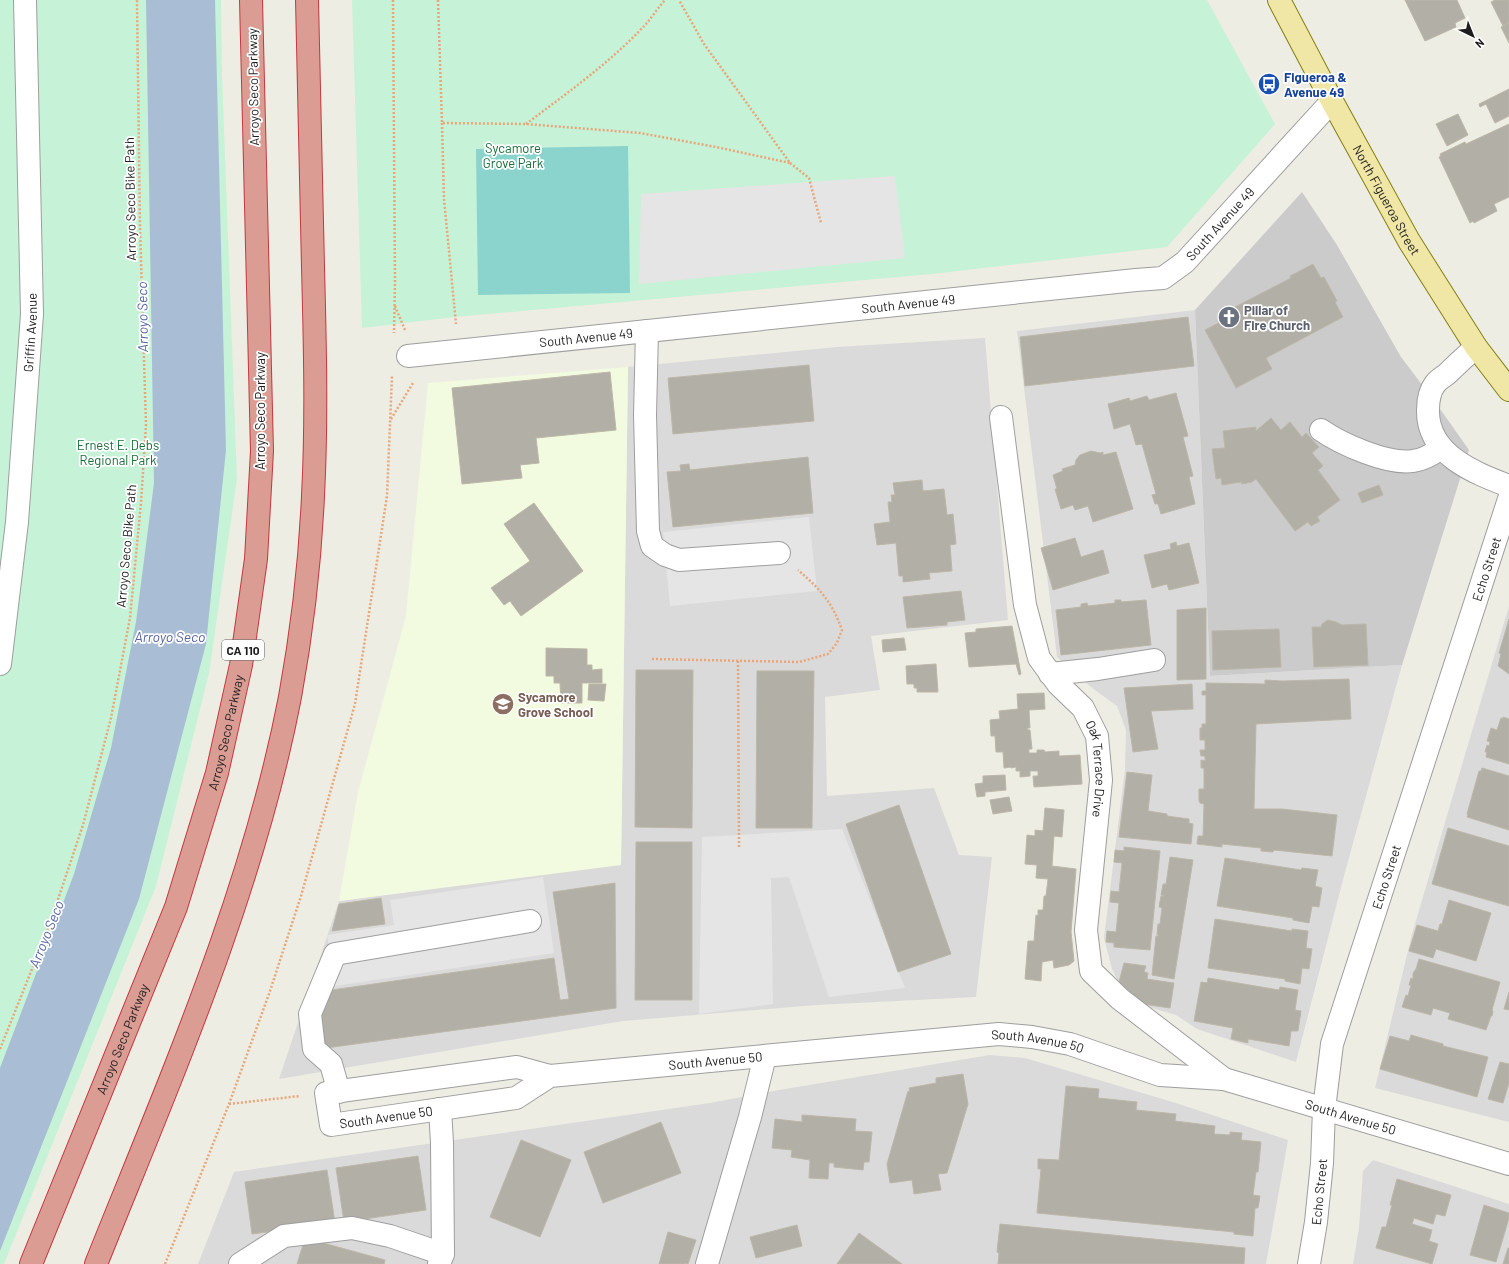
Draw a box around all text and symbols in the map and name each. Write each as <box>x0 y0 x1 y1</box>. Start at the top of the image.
north arrow <box>1453 16 1493 56</box>
street label: Arroyo Seco Parkway <box>244 28 262 146</box>
text: N <box>1473 36 1487 51</box>
place label: Figueroa & Avenue 49 <box>1284 69 1347 100</box>
bus stop icon: Figueroa & Avenue 49 <box>1256 71 1282 97</box>
street label: Arroyo Seco Bike Path <box>121 137 139 261</box>
park label: Sycamore Grove Park <box>483 140 544 171</box>
street label: North Figueroa Street <box>1350 142 1424 258</box>
street label: South Avenue 49 <box>1182 184 1257 264</box>
water label: Arroyo Seco <box>133 281 151 353</box>
street label: South Avenue 49 <box>861 291 956 317</box>
street label: Griffin Avenue <box>20 293 40 373</box>
place label: Pillar of Fire Church <box>1244 302 1310 333</box>
church icon: Pillar of Fire Church <box>1216 304 1242 330</box>
street label: South Avenue 49 <box>538 325 634 350</box>
street label: Arroyo Seco Parkway <box>252 352 268 470</box>
park label: Ernest E. Debs Regional Park <box>77 437 159 468</box>
street label: Arroyo Seco Bike Path <box>113 484 139 608</box>
street label: Echo Street <box>1468 535 1504 603</box>
water label: Arroyo Seco <box>135 628 205 645</box>
road number: CA 110 <box>222 640 264 660</box>
street label: Arroyo Seco Parkway <box>204 673 247 792</box>
place label: Sycamore Grove School <box>518 689 593 720</box>
school or university icon: Sycamore Grove School <box>490 691 516 717</box>
street label: Oak Terrace Drive <box>1082 717 1109 818</box>
street label: Echo Street <box>1368 843 1404 911</box>
water label: Arroyo Seco <box>25 898 67 970</box>
street label: Arroyo Seco Parkway <box>93 981 152 1097</box>
street label: South Avenue 50 <box>991 1026 1086 1056</box>
street label: South Avenue 50 <box>668 1048 763 1073</box>
street label: South Avenue 50 <box>1303 1096 1398 1138</box>
street label: South Avenue 50 <box>338 1103 434 1131</box>
street label: Echo Street <box>1308 1158 1330 1226</box>

